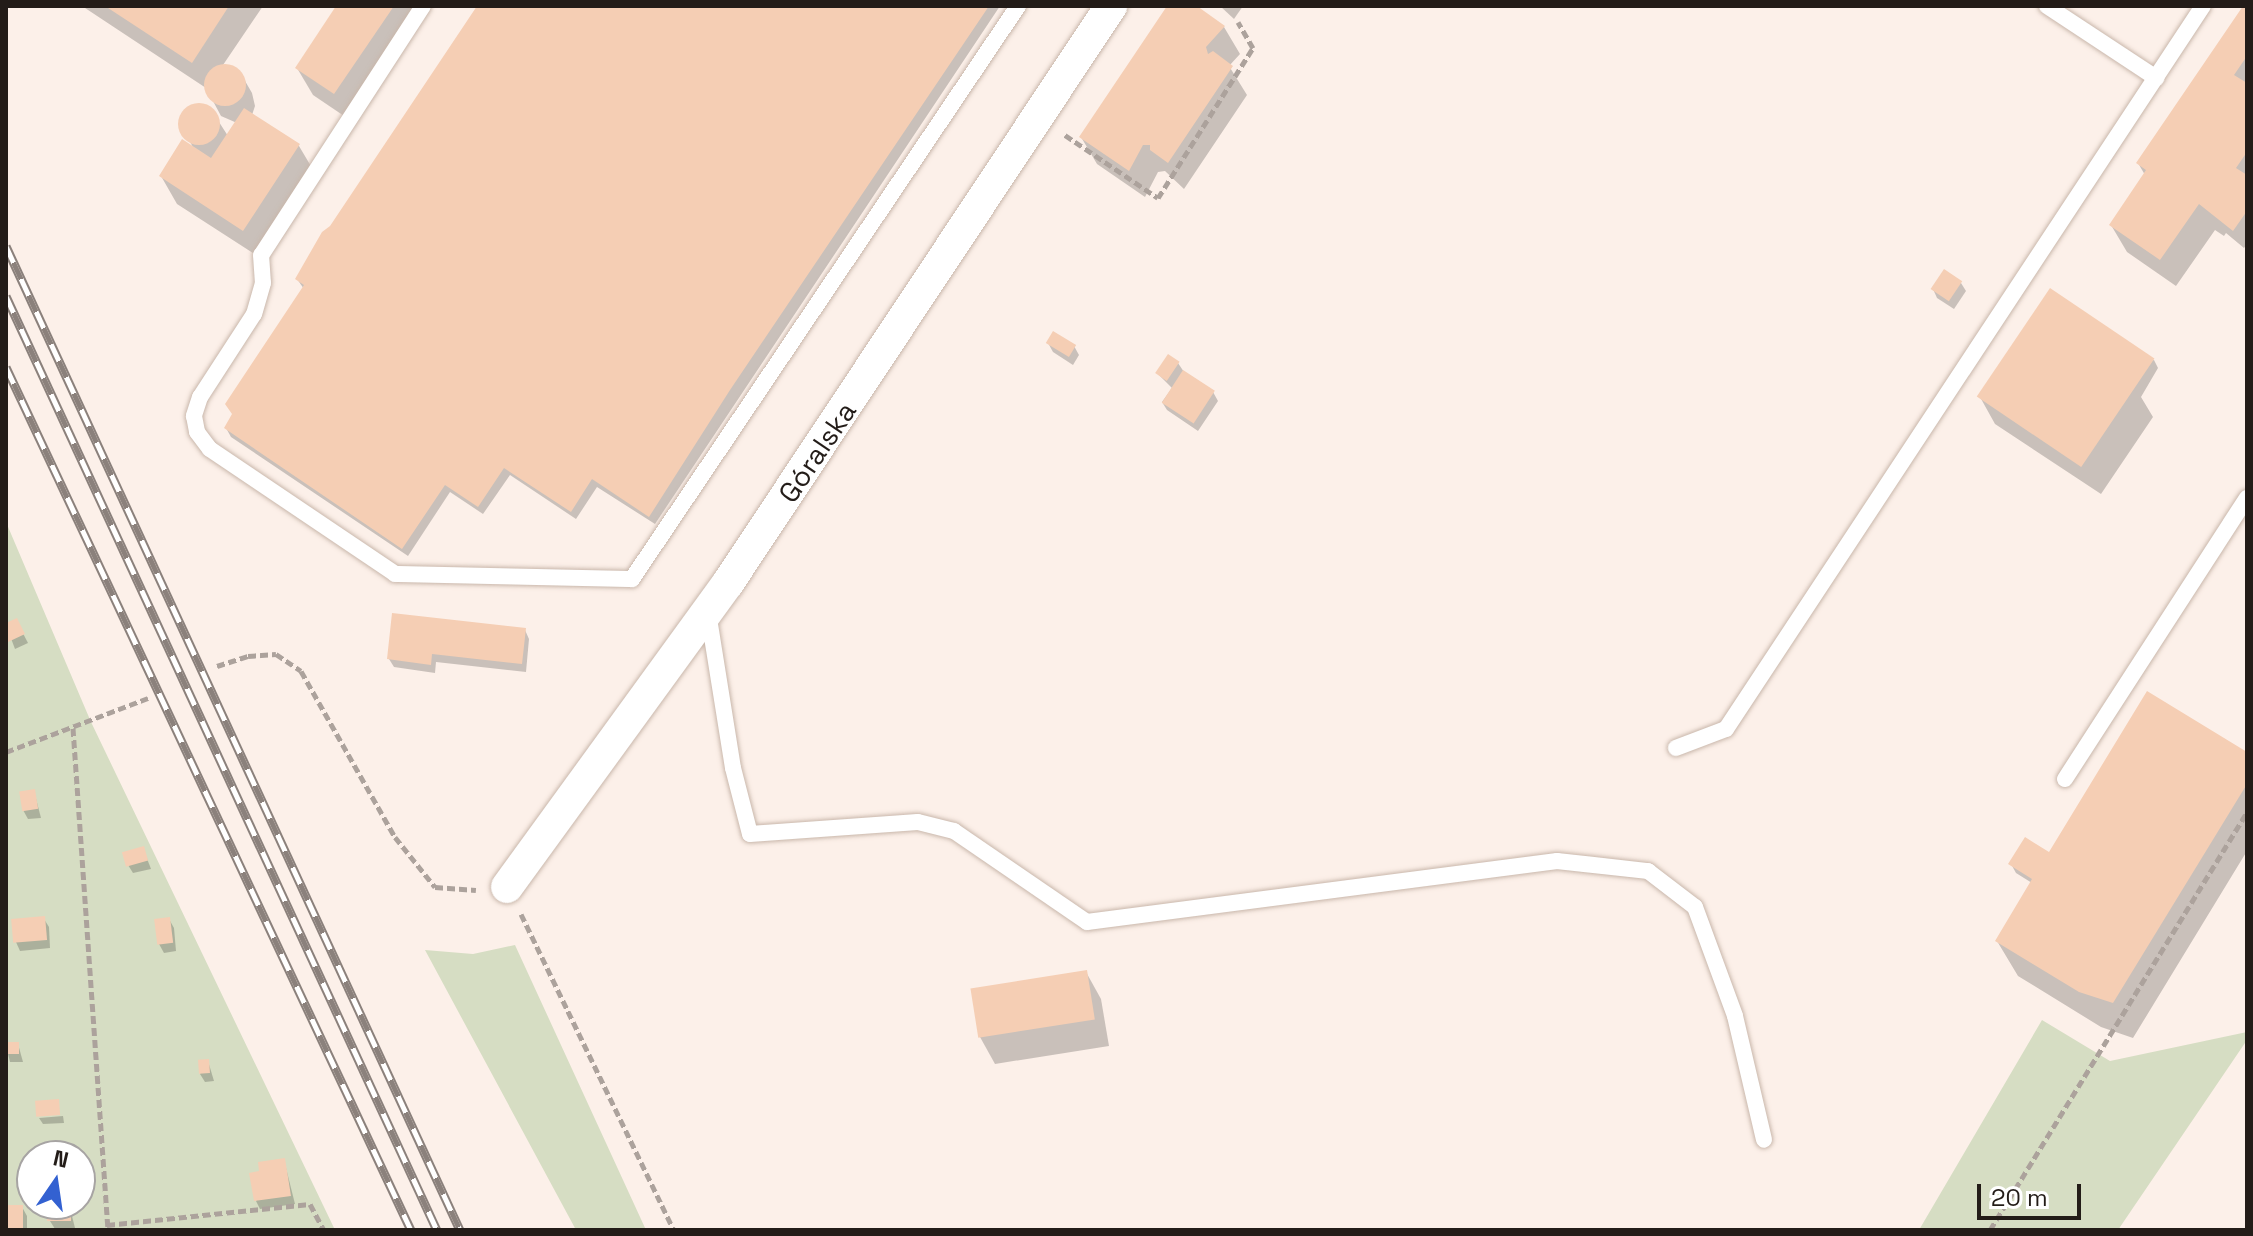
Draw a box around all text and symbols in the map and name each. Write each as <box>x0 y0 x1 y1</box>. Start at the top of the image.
street label: Góralska <box>771 395 863 509</box>
north arrow <box>16 1140 96 1220</box>
text: N <box>51 1143 71 1174</box>
scale bar <box>1981 1168 2085 1218</box>
text: 20 m <box>1991 1182 2048 1213</box>

